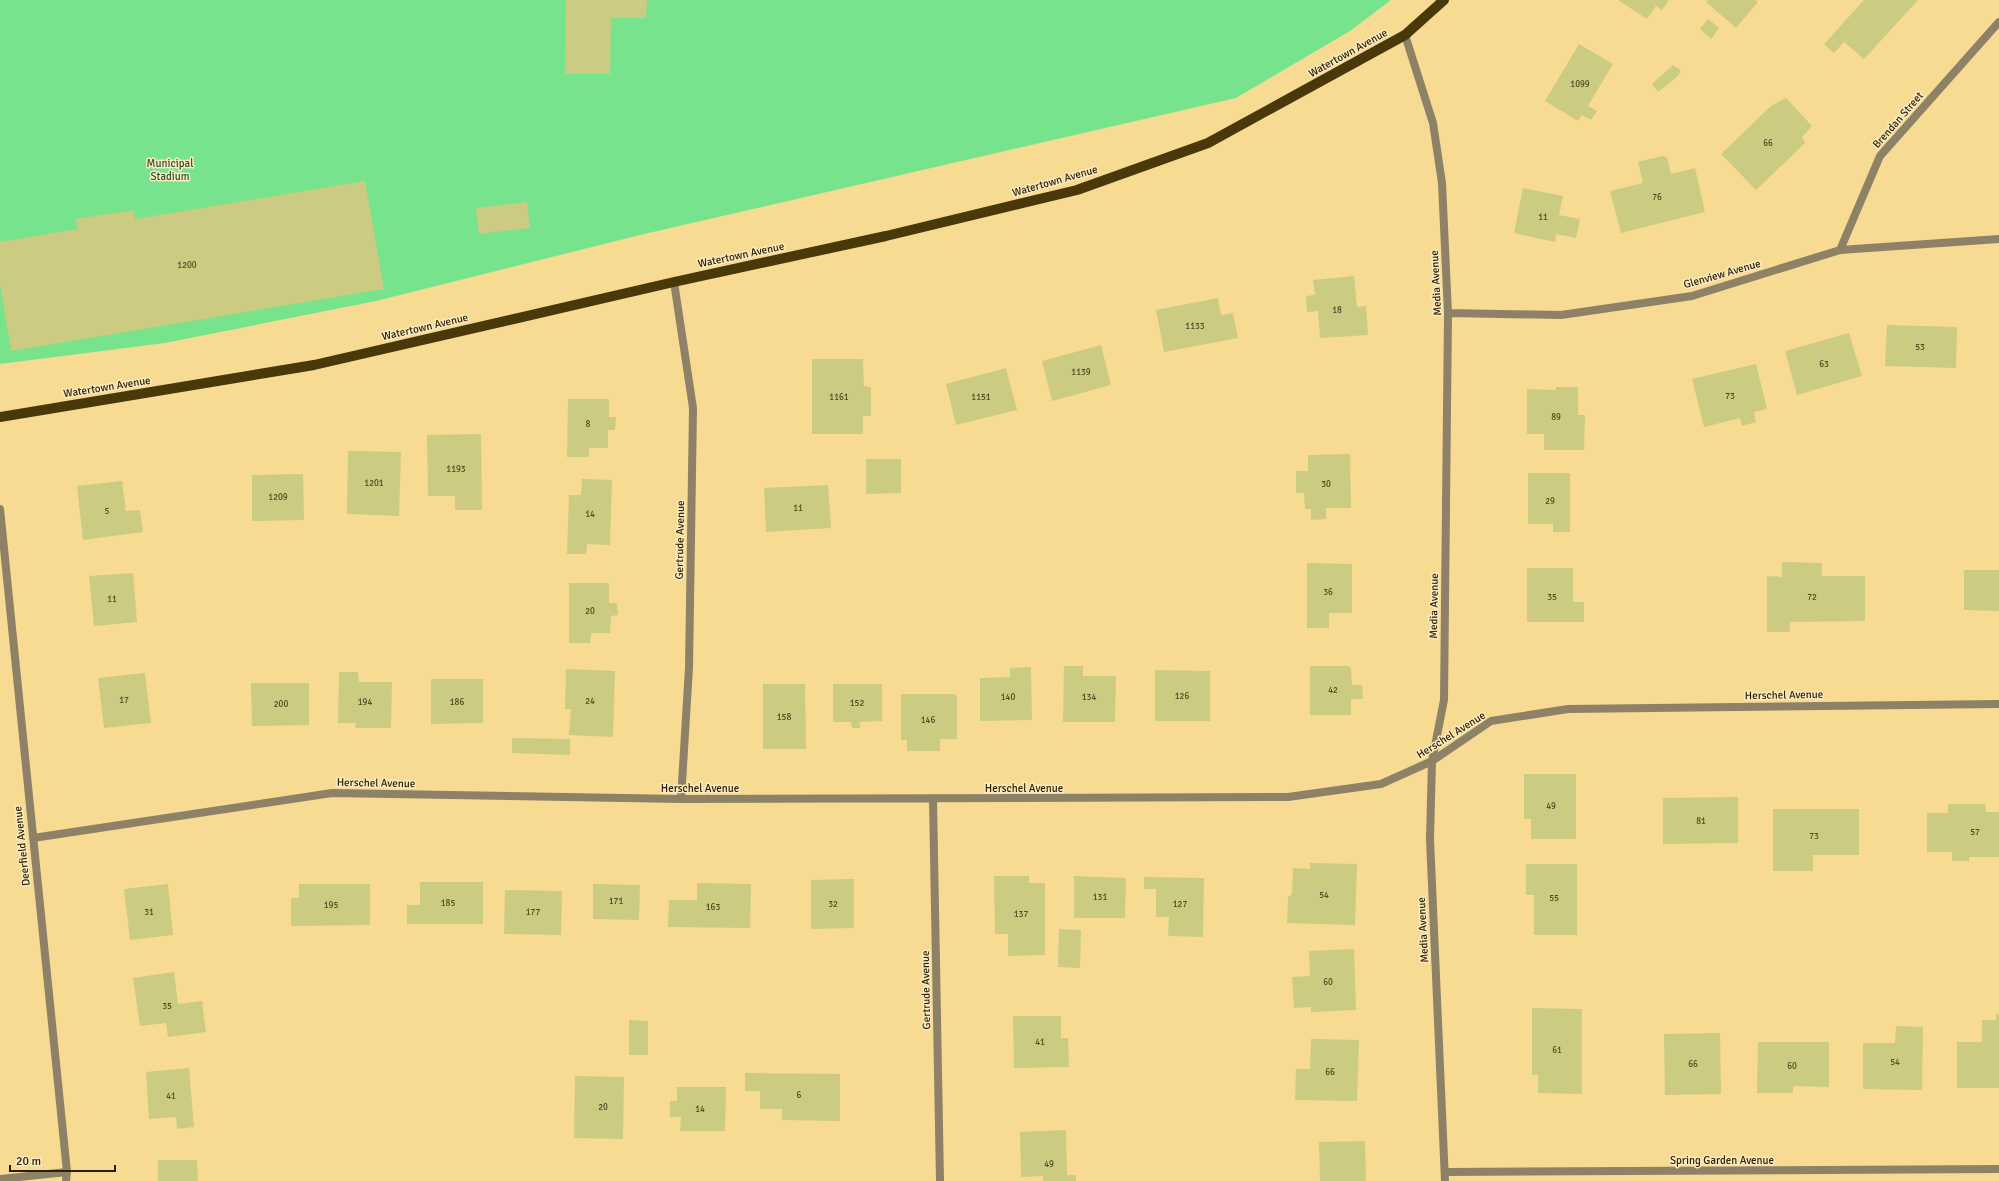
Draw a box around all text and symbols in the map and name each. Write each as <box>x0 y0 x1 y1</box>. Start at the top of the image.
street label: Watertown Avenue <box>1306 26 1390 80</box>
house number: 1099 <box>1570 79 1590 90</box>
street label: Brendan Street <box>1870 89 1926 151</box>
house number: 66 <box>1763 138 1773 149</box>
park label: Municipal Stadium <box>147 157 193 183</box>
street label: Watertown Avenue <box>1011 163 1099 199</box>
house number: 76 <box>1652 192 1662 203</box>
house number: 11 <box>1538 212 1548 223</box>
street label: Watertown Avenue <box>697 239 785 271</box>
street label: Media Avenue <box>1428 250 1444 316</box>
street label: Glenview Avenue <box>1682 257 1762 291</box>
house number: 1200 <box>177 260 197 271</box>
house number: 18 <box>1332 305 1342 316</box>
street label: Watertown Avenue <box>381 311 469 343</box>
house number: 1133 <box>1185 321 1205 332</box>
house number: 53 <box>1915 342 1925 353</box>
house number: 63 <box>1819 359 1829 370</box>
house number: 1139 <box>1071 367 1091 378</box>
street label: Watertown Avenue <box>62 374 152 400</box>
house number: 73 <box>1725 391 1735 402</box>
house number: 1161 <box>829 392 849 403</box>
house number: 1151 <box>971 392 991 403</box>
house number: 89 <box>1551 412 1561 423</box>
house number: 8 <box>586 419 591 430</box>
house number: 1193 <box>446 464 466 475</box>
house number: 1201 <box>364 478 384 489</box>
house number: 30 <box>1321 479 1331 490</box>
house number: 1209 <box>268 492 288 503</box>
house number: 29 <box>1545 496 1555 507</box>
street label: Gertrude Avenue <box>673 500 687 580</box>
house number: 11 <box>793 503 803 514</box>
house number: 5 <box>105 506 110 517</box>
house number: 14 <box>585 509 595 520</box>
street label: Media Avenue <box>1427 573 1441 639</box>
house number: 36 <box>1323 587 1333 598</box>
house number: 35 <box>1547 592 1557 603</box>
house number: 72 <box>1807 592 1817 603</box>
house number: 11 <box>107 594 117 605</box>
house number: 20 <box>585 606 595 617</box>
house number: 42 <box>1328 685 1338 696</box>
street label: Herschel Avenue <box>1745 688 1823 702</box>
house number: 126 <box>1175 691 1189 702</box>
house number: 140 <box>1001 692 1015 703</box>
house number: 134 <box>1082 692 1096 703</box>
house number: 17 <box>119 695 129 706</box>
house number: 24 <box>585 696 595 707</box>
house number: 194 <box>358 697 372 708</box>
house number: 186 <box>450 697 464 708</box>
house number: 152 <box>850 698 864 709</box>
house number: 200 <box>274 699 288 710</box>
street label: Herschel Avenue <box>1414 709 1488 761</box>
house number: 158 <box>777 712 791 723</box>
house number: 146 <box>921 715 935 726</box>
street label: Herschel Avenue <box>337 776 415 790</box>
street label: Herschel Avenue <box>661 782 739 795</box>
street label: Herschel Avenue <box>985 782 1063 795</box>
house number: 49 <box>1546 801 1556 812</box>
street label: Deerfield Avenue <box>11 805 33 887</box>
house number: 81 <box>1696 816 1706 827</box>
house number: 57 <box>1970 827 1980 838</box>
house number: 73 <box>1809 831 1819 842</box>
house number: 54 <box>1319 890 1329 901</box>
house number: 131 <box>1093 892 1107 903</box>
house number: 55 <box>1549 893 1559 904</box>
house number: 171 <box>609 896 623 907</box>
street label: Media Avenue <box>1415 897 1431 963</box>
house number: 185 <box>441 898 455 909</box>
house number: 32 <box>828 899 838 910</box>
house number: 127 <box>1173 899 1187 910</box>
house number: 195 <box>324 900 338 911</box>
house number: 163 <box>706 902 720 913</box>
house number: 31 <box>144 907 154 918</box>
house number: 177 <box>526 907 540 918</box>
house number: 137 <box>1014 909 1028 920</box>
street label: Gertrude Avenue <box>919 950 933 1030</box>
house number: 60 <box>1323 977 1333 988</box>
house number: 35 <box>162 1001 172 1012</box>
house number: 41 <box>1035 1037 1045 1048</box>
house number: 61 <box>1552 1045 1562 1056</box>
house number: 54 <box>1890 1057 1900 1068</box>
house number: 66 <box>1688 1059 1698 1070</box>
house number: 60 <box>1787 1061 1797 1072</box>
house number: 66 <box>1325 1067 1335 1078</box>
house number: 6 <box>797 1090 802 1101</box>
house number: 41 <box>166 1091 176 1102</box>
house number: 20 <box>598 1102 608 1113</box>
house number: 14 <box>695 1104 705 1115</box>
scale bar <box>10 1147 115 1173</box>
text: 20 m <box>16 1154 41 1169</box>
street label: Spring Garden Avenue <box>1670 1154 1774 1167</box>
house number: 49 <box>1044 1159 1054 1170</box>

